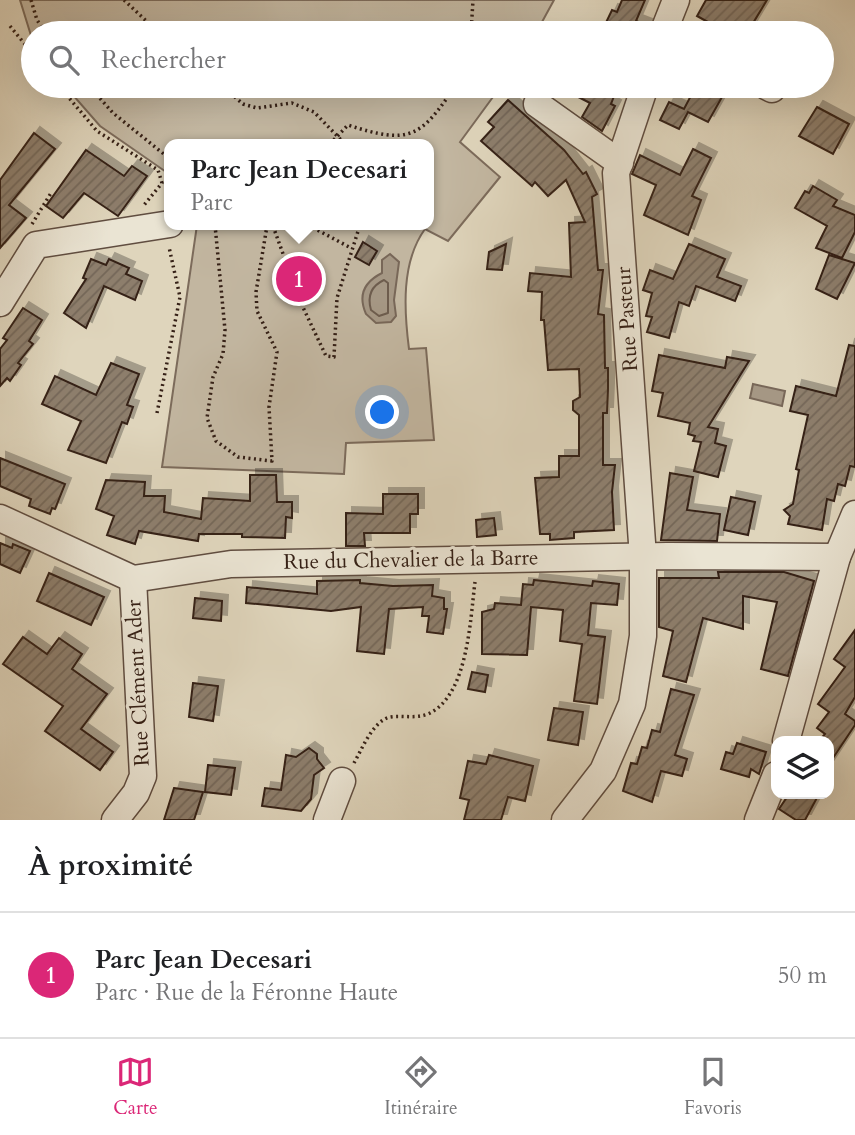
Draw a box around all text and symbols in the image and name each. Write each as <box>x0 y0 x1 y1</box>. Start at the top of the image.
search box <box>21 21 834 98</box>
icon: search <box>45 41 83 79</box>
text: Rechercher <box>101 42 226 77</box>
popup <box>164 139 434 230</box>
text: Parc Jean Decesari <box>190 152 408 187</box>
text: Parc <box>190 187 233 218</box>
pin: 1 <box>276 253 322 305</box>
street label: Rue Pasteur <box>609 265 645 372</box>
your location <box>365 395 399 429</box>
street label: Rue du Chevalier de la Barre <box>283 543 539 577</box>
street label: Rue Clément Ader <box>119 599 157 767</box>
map controls <box>771 736 834 799</box>
button: layers <box>771 736 834 799</box>
text: À proximité <box>28 845 193 886</box>
text: Parc Jean Decesari <box>95 942 312 977</box>
text: 1 <box>45 960 57 991</box>
text: 50 m <box>778 960 827 991</box>
text: Parc · Rue de la Féronne Haute <box>95 977 398 1008</box>
tab: Carte <box>113 1053 158 1121</box>
tab: Itinéraire <box>384 1053 458 1121</box>
tab: Favoris <box>684 1053 742 1121</box>

